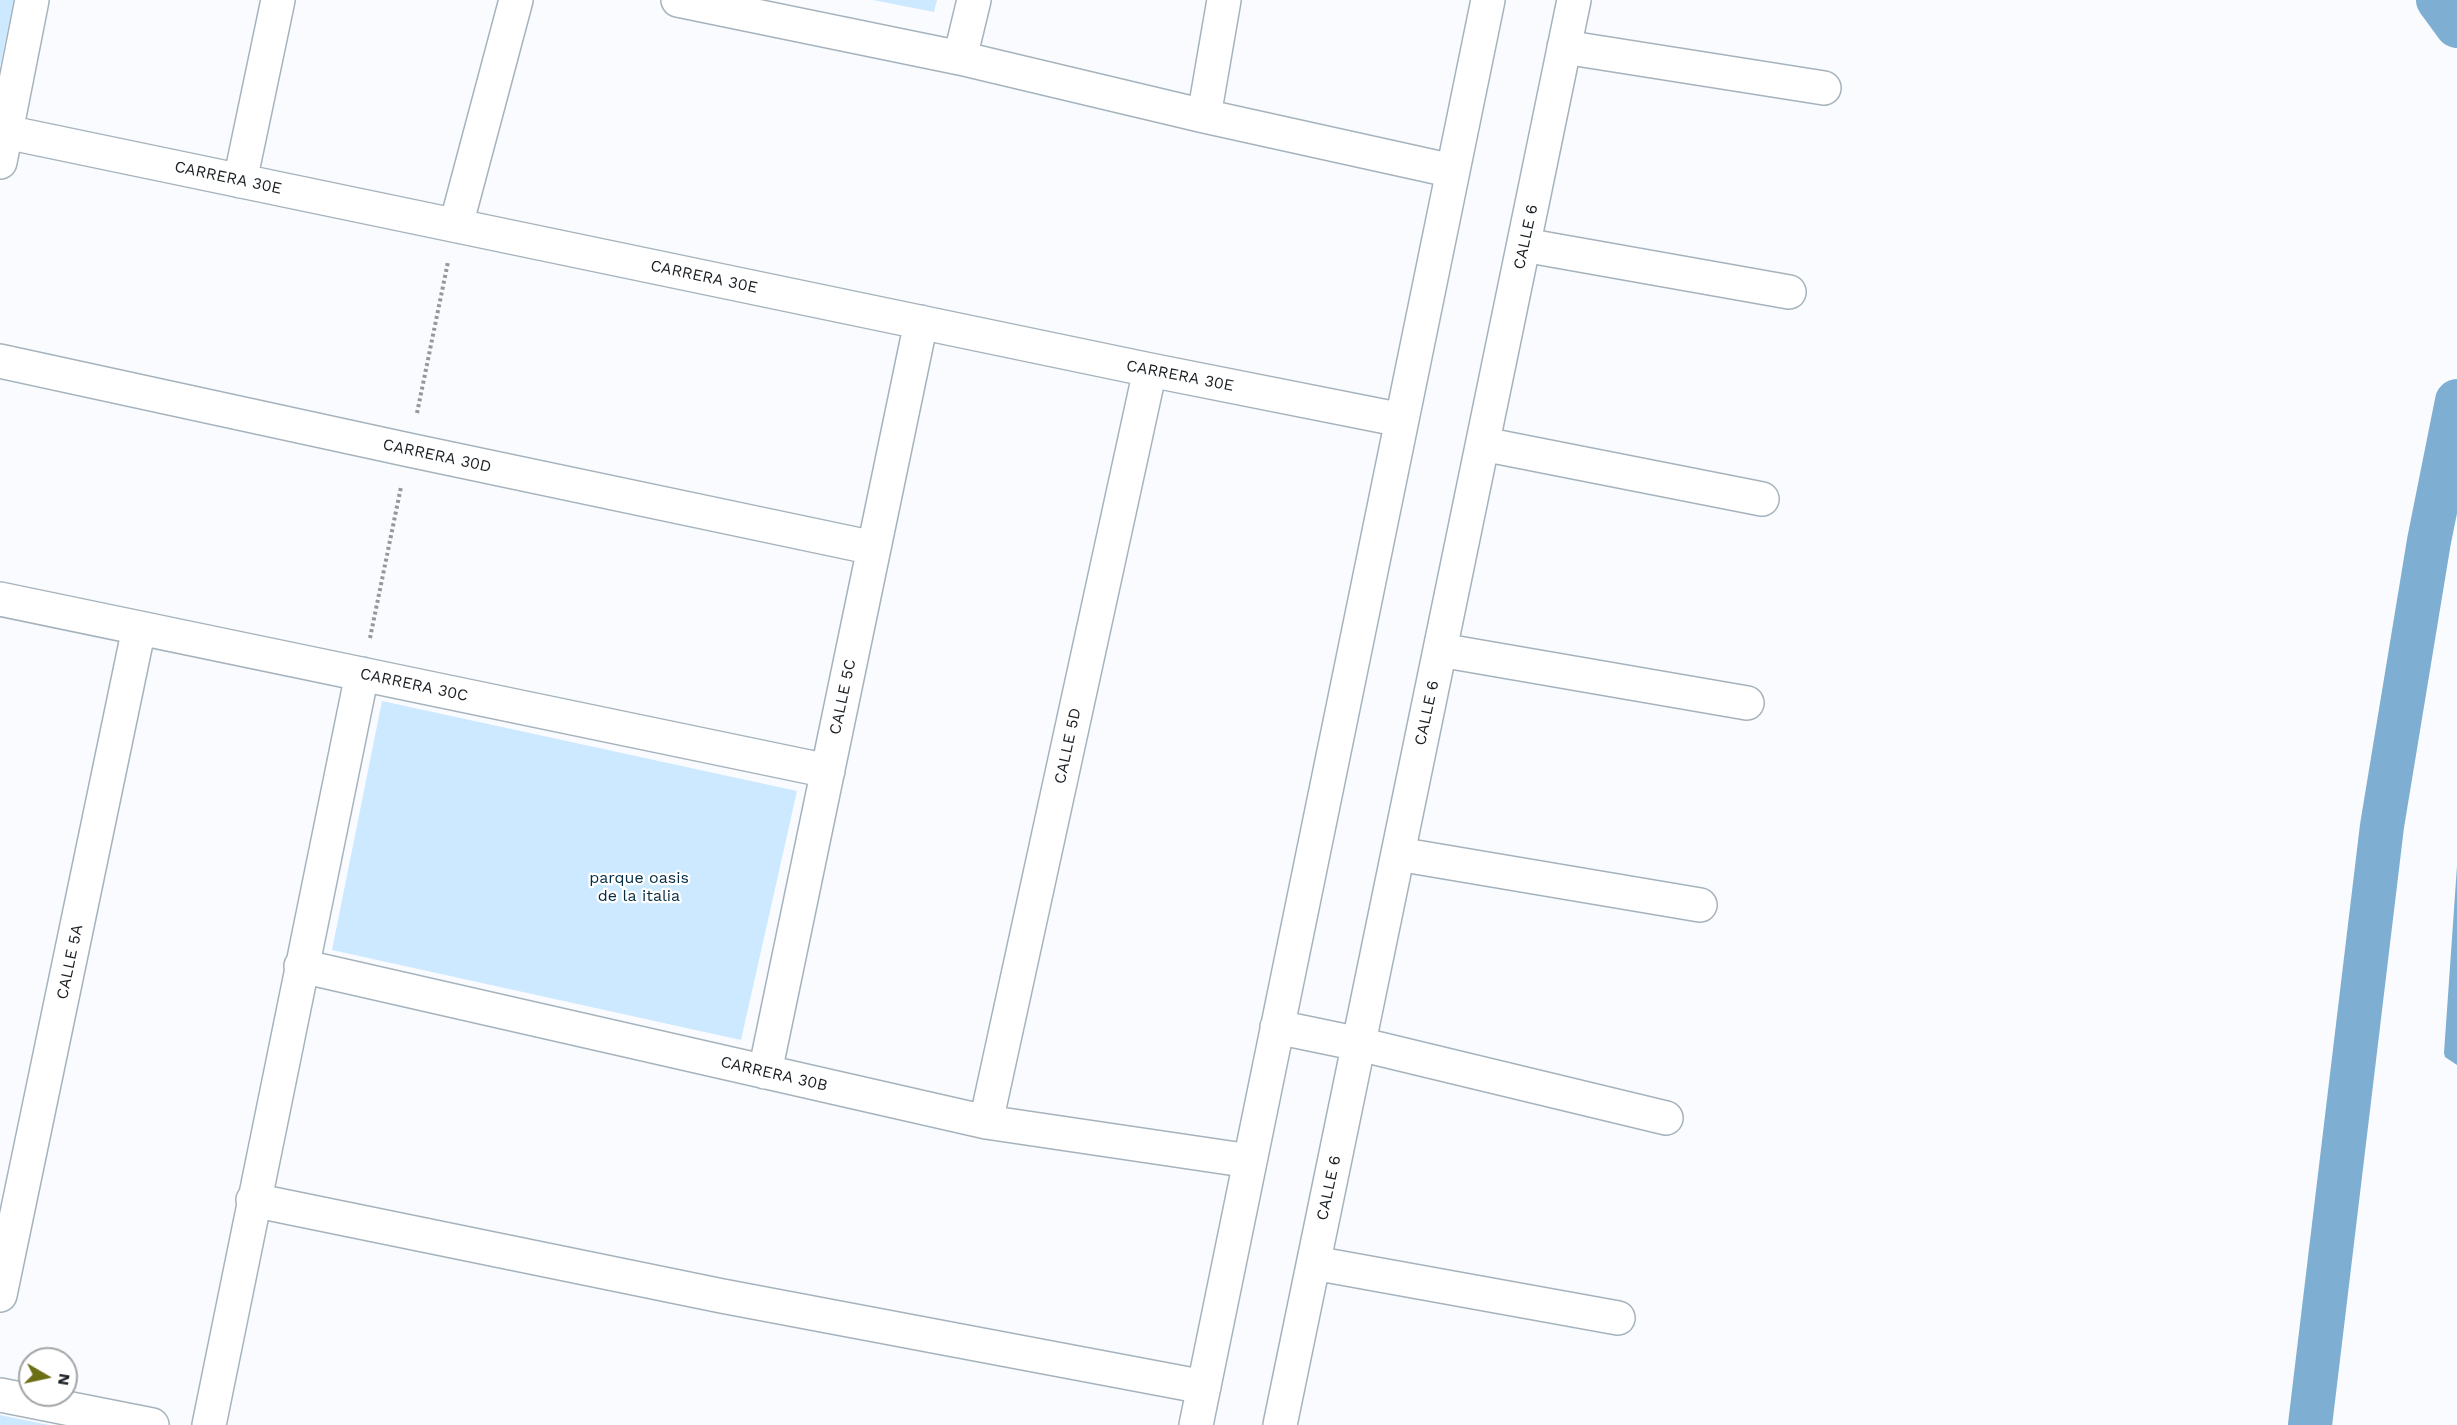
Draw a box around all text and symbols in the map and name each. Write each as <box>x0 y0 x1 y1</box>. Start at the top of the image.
street label: CARRERA 30E <box>173 157 283 199</box>
street label: CALLE 6 <box>1510 203 1542 271</box>
street label: CARRERA 30E <box>649 256 759 298</box>
street label: CARRERA 30E <box>1125 356 1235 396</box>
street label: CARRERA 30D <box>381 435 493 477</box>
street label: CALLE 5C <box>826 658 860 736</box>
street label: CARRERA 30C <box>358 664 470 706</box>
street label: CALLE 6 <box>1411 679 1443 747</box>
street label: CALLE 5D <box>1051 706 1085 786</box>
park label: parque oasis de la italia <box>589 868 689 906</box>
street label: CALLE 5A <box>53 923 87 1001</box>
street label: CARRERA 30B <box>719 1052 829 1096</box>
street label: CALLE 6 <box>1313 1154 1345 1222</box>
north arrow <box>18 1347 78 1407</box>
text: N <box>54 1372 75 1387</box>

